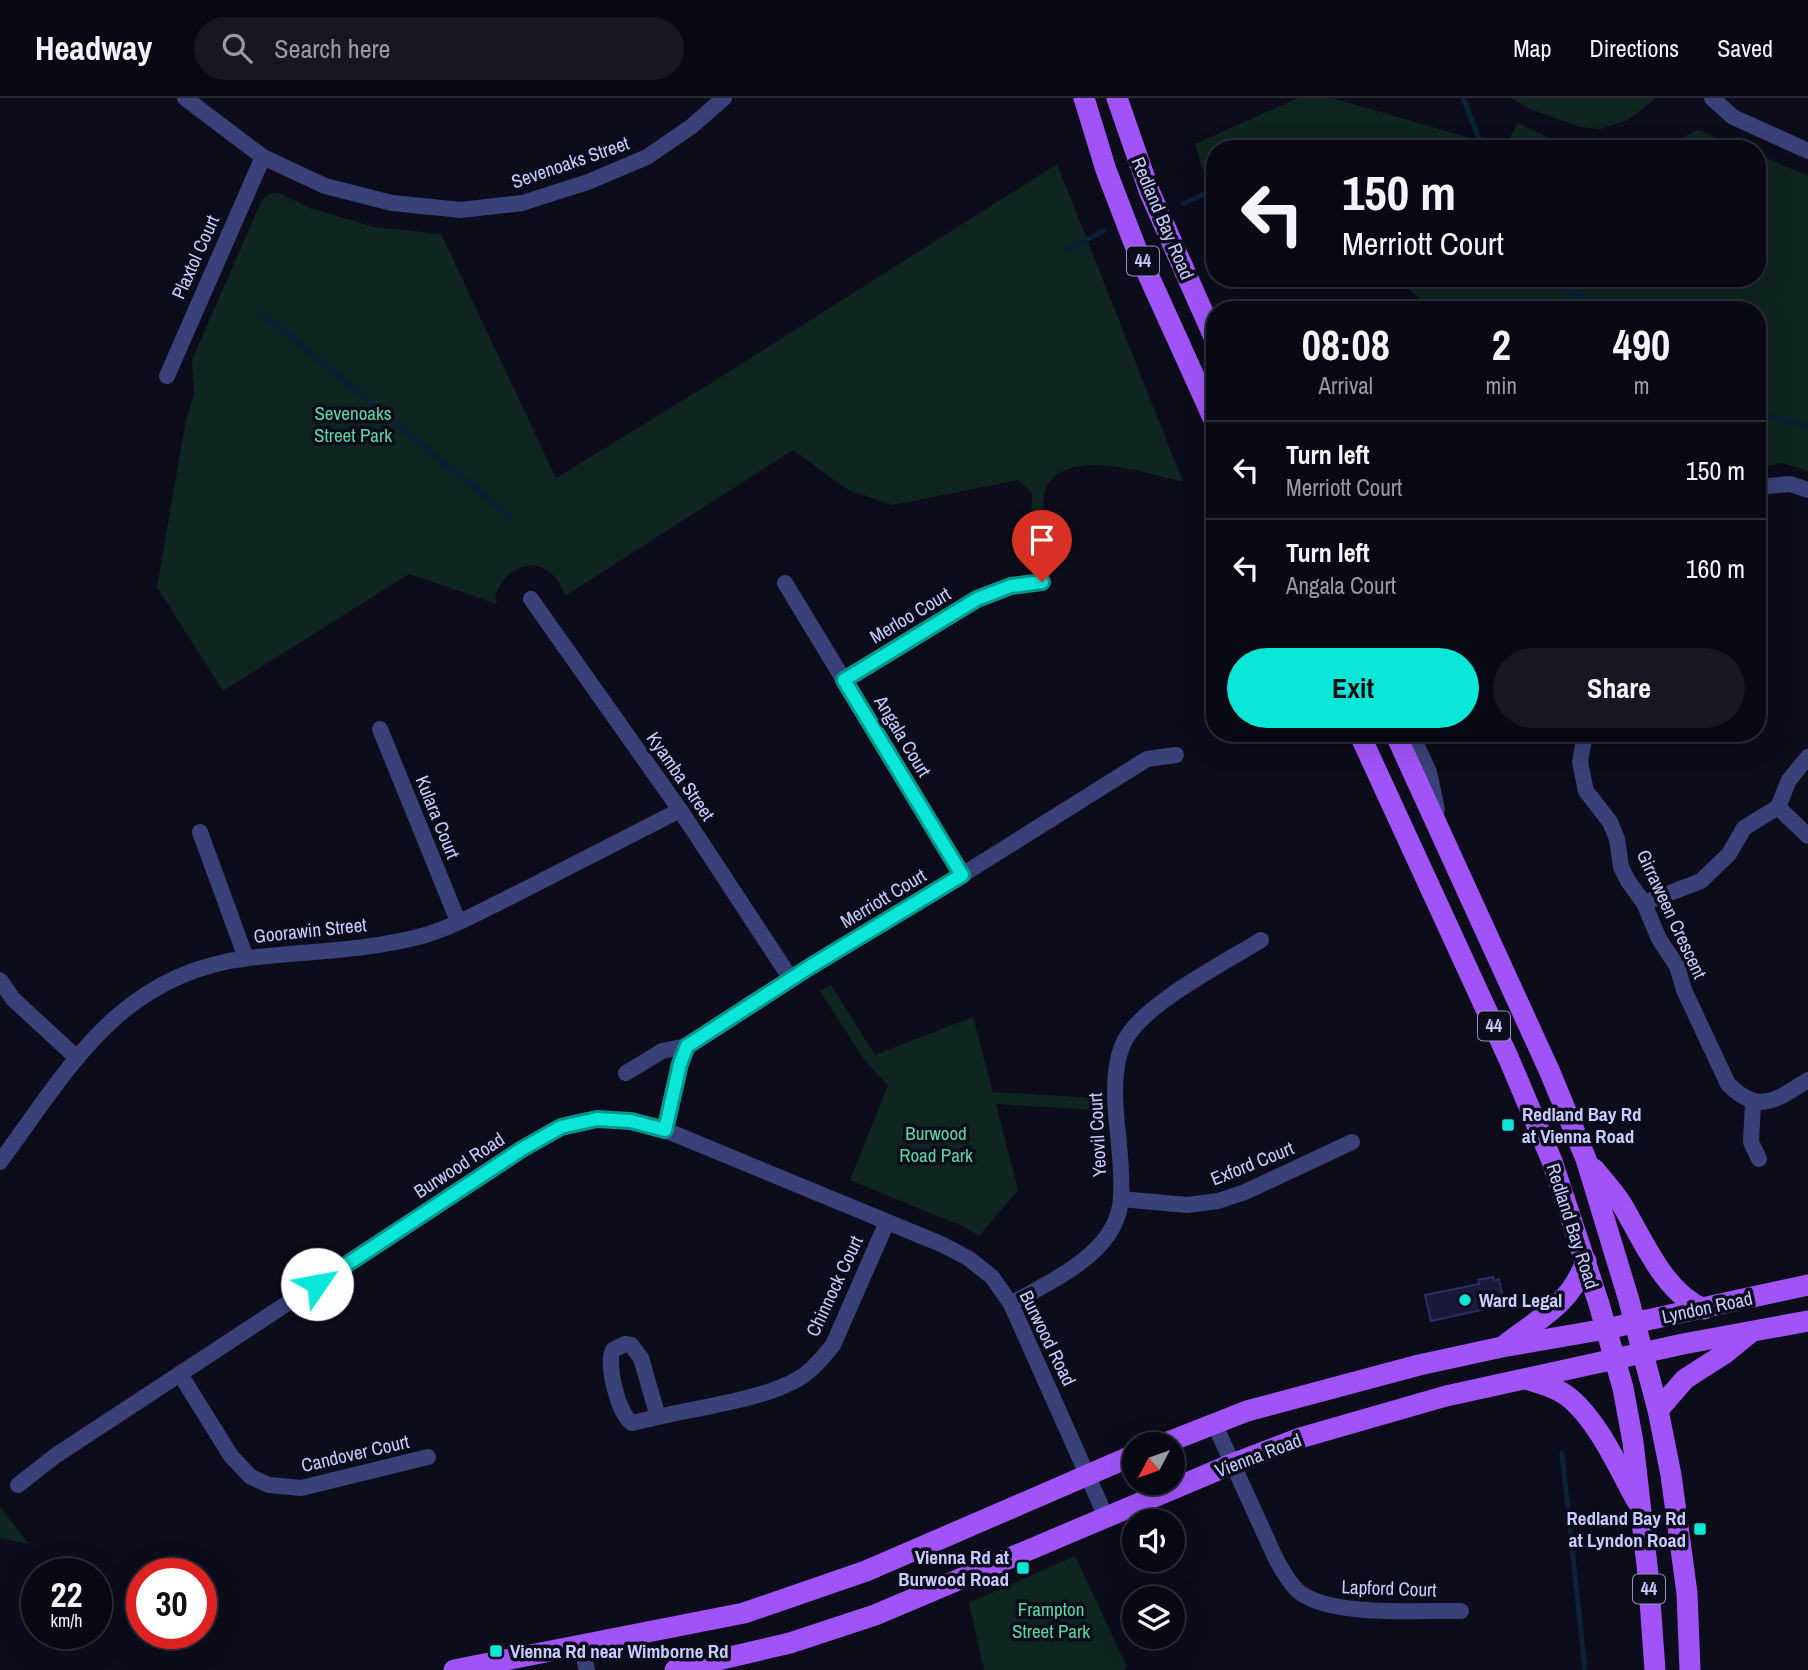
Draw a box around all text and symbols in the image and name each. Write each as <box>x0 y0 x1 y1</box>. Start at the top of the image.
search box <box>194 17 684 80</box>
text: Headway <box>35 26 152 70</box>
icon: search <box>218 29 256 67</box>
text: Search here <box>274 31 390 66</box>
text: Map <box>1513 32 1551 64</box>
text: Directions <box>1589 32 1679 64</box>
text: Saved <box>1717 32 1773 64</box>
street label: Sevenoaks Street <box>508 129 633 194</box>
street label: Redland Bay Road <box>1125 153 1201 283</box>
text: 150 m <box>1342 159 1456 225</box>
icon: left <box>1227 168 1318 259</box>
street label: Plaxtol Court <box>165 210 225 303</box>
text: Merriott Court <box>1342 222 1504 265</box>
road number: 44 <box>1127 246 1159 276</box>
text: 08:08 <box>1302 317 1390 373</box>
text: 2 <box>1492 317 1511 373</box>
text: 490 <box>1613 317 1670 373</box>
text: Arrival <box>1319 370 1373 401</box>
text: min <box>1486 370 1517 401</box>
text: m <box>1634 370 1649 401</box>
park label: Sevenoaks Street Park <box>314 400 392 448</box>
text: Turn left <box>1286 437 1370 472</box>
icon: left <box>1227 451 1265 489</box>
text: 150 m <box>1686 453 1745 488</box>
text: Merriott Court <box>1286 472 1402 503</box>
pin <box>1012 510 1072 582</box>
icon: arrive <box>1023 521 1061 559</box>
text: Turn left <box>1286 535 1370 570</box>
icon: left <box>1227 549 1265 587</box>
text: 160 m <box>1686 551 1745 586</box>
text: Angala Court <box>1286 570 1396 601</box>
street label: Merloo Court <box>865 580 956 649</box>
button: Exit <box>1227 648 1479 728</box>
button: Share <box>1493 648 1745 728</box>
street label: Angala Court <box>868 689 938 782</box>
street label: Kyamba Street <box>641 726 722 826</box>
street label: Kulara Court <box>410 772 467 863</box>
street label: Girraween Crescent <box>1631 845 1714 983</box>
street label: Merriott Court <box>835 862 931 934</box>
street label: Goorawin Street <box>252 911 368 949</box>
road number: 44 <box>1478 1012 1510 1041</box>
street label: Yeovil Court <box>1082 1091 1112 1178</box>
place label: Redland Bay Rd at Vienna Road <box>1522 1101 1641 1149</box>
marker: Redland Bay Rd at Vienna Road <box>1500 1117 1516 1133</box>
park label: Burwood Road Park <box>899 1120 973 1168</box>
street label: Burwood Road <box>409 1126 509 1204</box>
street label: Exford Court <box>1207 1134 1298 1191</box>
street label: Redland Bay Road <box>1540 1160 1606 1292</box>
street label: Chinnock Court <box>799 1231 869 1341</box>
position arrow <box>280 1247 354 1321</box>
street label: Lyndon Road <box>1659 1285 1755 1329</box>
street label: Burwood Road <box>1014 1286 1082 1390</box>
place label: Ward Legal <box>1479 1287 1562 1313</box>
marker: Ward Legal <box>1457 1292 1473 1308</box>
street label: Vienna Road <box>1211 1427 1305 1483</box>
street label: Candover Court <box>298 1428 412 1478</box>
north arrow <box>1122 1432 1185 1494</box>
map controls <box>1122 1432 1185 1649</box>
place label: Redland Bay Rd at Lyndon Road <box>1567 1505 1686 1553</box>
button: sound <box>1122 1509 1185 1572</box>
marker: Redland Bay Rd at Lyndon Road <box>1692 1521 1708 1537</box>
place label: Vienna Rd at Burwood Road <box>898 1544 1009 1592</box>
speed limit sign: 30 <box>126 1558 217 1649</box>
marker: Vienna Rd at Burwood Road <box>1015 1560 1031 1576</box>
text: 22 <box>51 1571 82 1618</box>
street label: Lapford Court <box>1341 1573 1438 1603</box>
road number: 44 <box>1633 1574 1665 1604</box>
button: layers <box>1122 1586 1185 1649</box>
park label: Frampton Street Park <box>1012 1596 1090 1644</box>
text: km/h <box>51 1608 83 1633</box>
place label: Vienna Rd near Wimborne Rd <box>510 1638 729 1664</box>
marker: Vienna Rd near Wimborne Rd <box>488 1643 504 1659</box>

